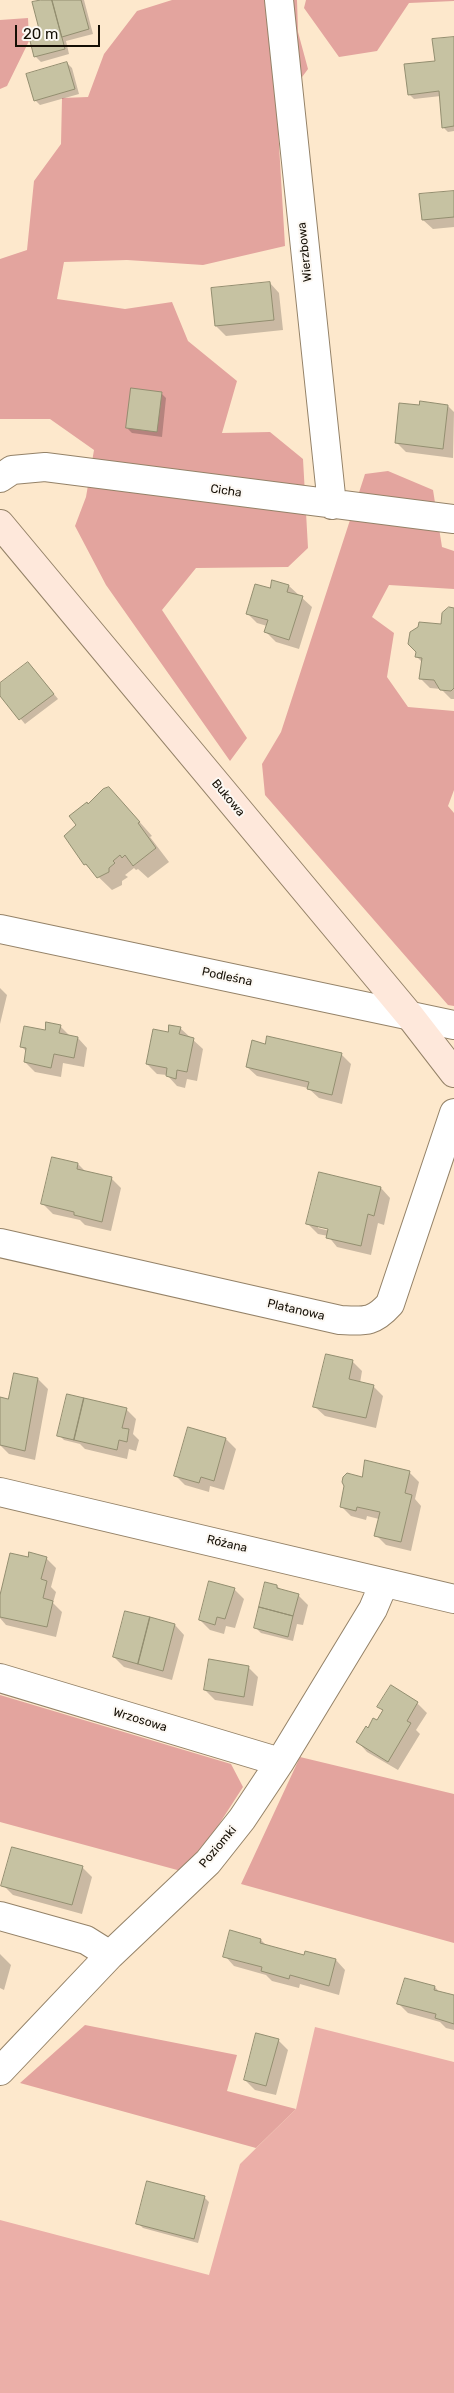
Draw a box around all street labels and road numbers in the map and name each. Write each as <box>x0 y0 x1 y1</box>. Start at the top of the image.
street label: Wierzbowa <box>295 221 315 283</box>
street label: Cicha <box>209 482 243 500</box>
street label: Bukowa <box>208 777 248 819</box>
street label: Podleśna <box>200 965 254 989</box>
street label: Platanowa <box>266 1296 326 1324</box>
street label: Różana <box>205 1532 249 1556</box>
street label: Wrzosowa <box>111 1705 169 1735</box>
street label: Poziomki <box>196 1823 240 1871</box>

